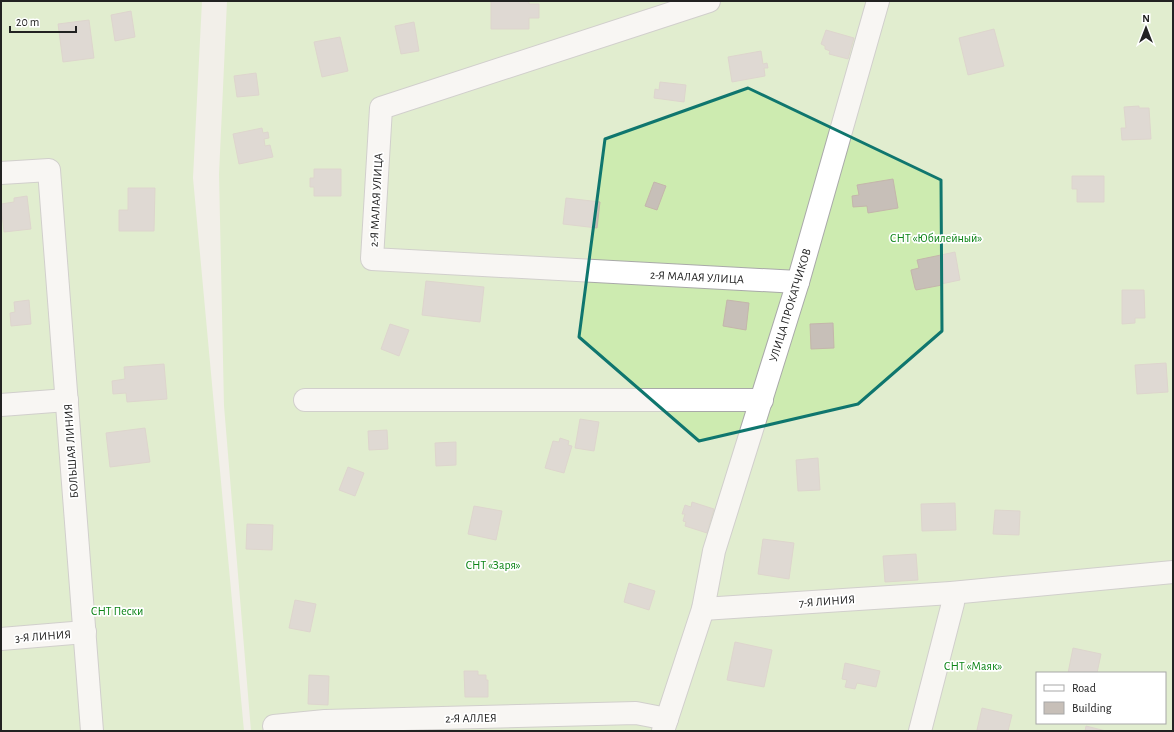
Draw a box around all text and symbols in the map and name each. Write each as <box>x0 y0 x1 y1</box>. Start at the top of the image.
scale bar <box>10 8 76 34</box>
north arrow <box>1126 8 1166 48</box>
text: N <box>1142 13 1150 24</box>
text: 20 m <box>16 16 39 28</box>
street label: 2-Я МАЛАЯ УЛИЦА <box>368 153 384 247</box>
park label: СНТ «Юбилейный» <box>890 232 982 244</box>
street label: УЛИЦА ПРОКАТЧИКОВ <box>767 247 813 363</box>
street label: 2-Я МАЛАЯ УЛИЦА <box>650 269 744 285</box>
street label: БОЛЬШАЯ ЛИНИЯ <box>62 403 80 499</box>
park label: СНТ «Заря» <box>465 559 521 571</box>
street label: 7-Я ЛИНИЯ <box>798 593 856 609</box>
park label: СНТ Пески <box>91 605 143 617</box>
street label: 3-Я ЛИНИЯ <box>15 628 71 644</box>
park label: СНТ «Маяк» <box>944 660 1002 672</box>
legend <box>1036 672 1166 724</box>
text: Road <box>1072 682 1096 694</box>
text: Building <box>1072 702 1112 714</box>
street label: 2-Я АЛЛЕЯ <box>445 712 497 724</box>

